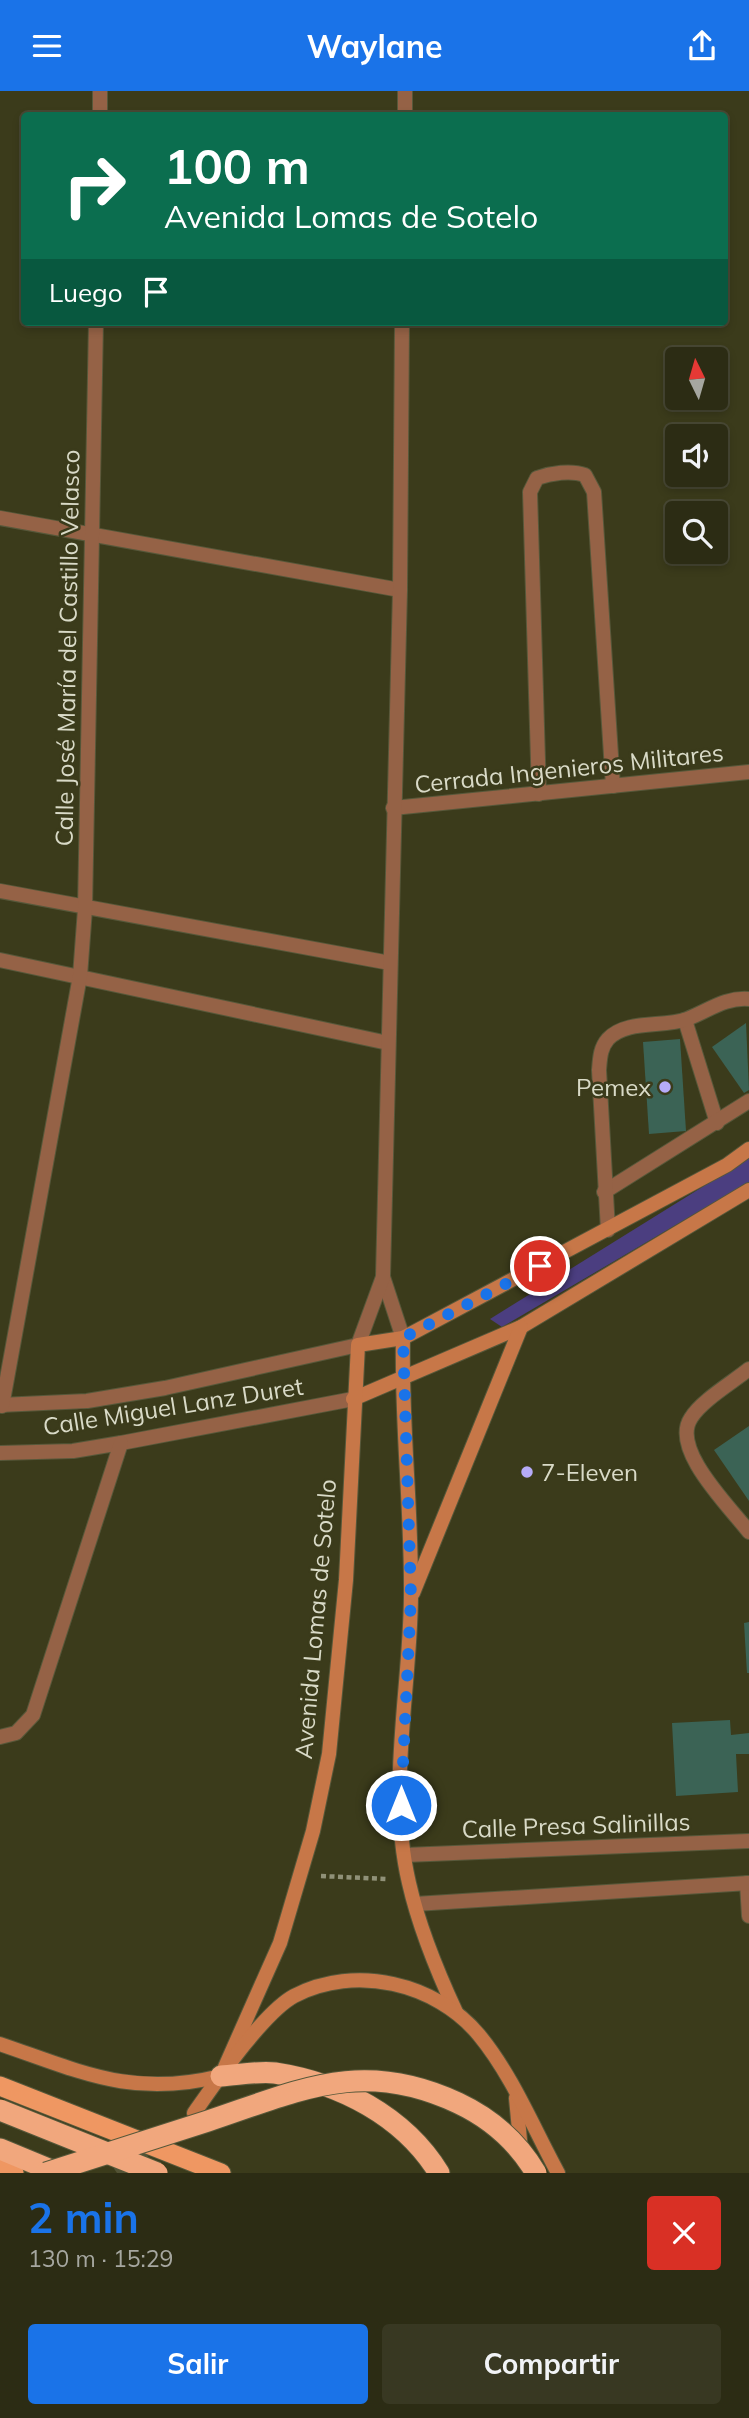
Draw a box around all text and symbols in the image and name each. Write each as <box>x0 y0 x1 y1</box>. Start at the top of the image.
text: Waylane <box>306 26 443 66</box>
icon: menu <box>28 27 66 65</box>
icon: share <box>683 27 721 65</box>
text: 100 m <box>164 135 310 196</box>
icon: right <box>49 140 140 231</box>
text: Avenida Lomas de Sotelo <box>164 196 538 236</box>
icon: arrive <box>137 273 175 311</box>
text: Luego <box>49 276 123 309</box>
north arrow <box>665 347 728 409</box>
map controls <box>665 347 728 564</box>
button: sound <box>665 424 728 487</box>
street label: Calle José María del Castillo Velasco <box>49 449 85 847</box>
button: search <box>665 501 728 564</box>
street label: Cerrada Ingenieros Militares <box>413 737 725 799</box>
place label: Pemex <box>576 1072 651 1102</box>
marker: Pemex <box>657 1079 673 1095</box>
pin <box>510 1236 570 1296</box>
icon: arrive <box>521 1247 559 1285</box>
street label: Calle Miguel Lanz Duret <box>41 1371 305 1441</box>
place label: 7-Eleven <box>541 1457 638 1487</box>
marker: 7-Eleven <box>519 1464 535 1480</box>
street label: Avenida Lomas de Sotelo <box>288 1478 342 1760</box>
position arrow <box>364 1768 438 1842</box>
street label: Calle Presa Salinillas <box>461 1806 691 1844</box>
text: 2 min <box>28 2191 139 2244</box>
button: close <box>647 2196 721 2270</box>
text: 130 m · 15:29 <box>28 2244 173 2273</box>
button: Salir <box>28 2324 368 2404</box>
button: Compartir <box>382 2324 721 2404</box>

